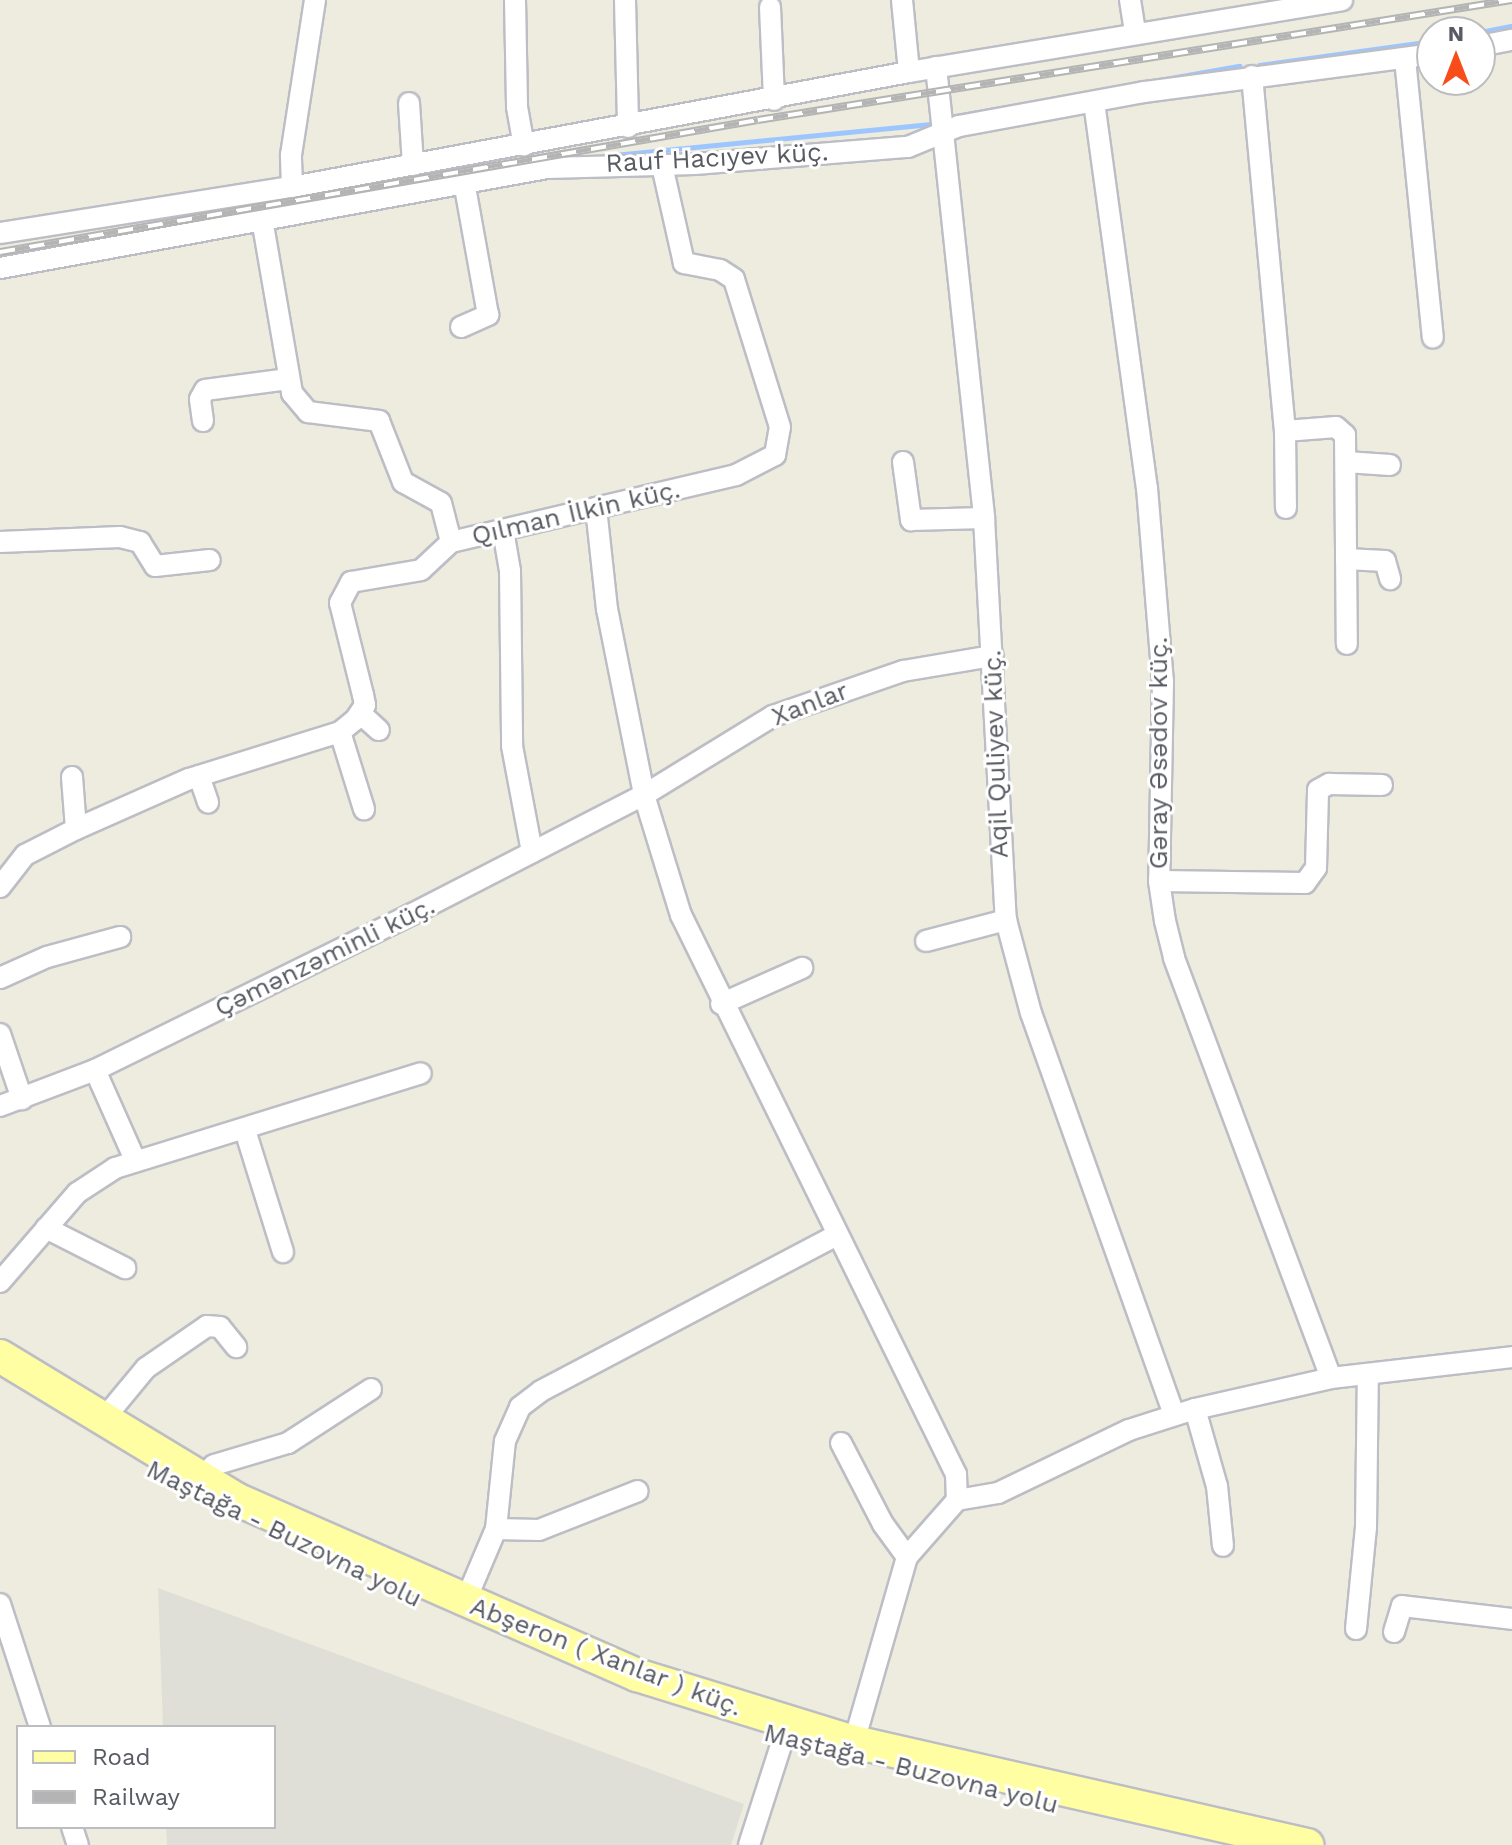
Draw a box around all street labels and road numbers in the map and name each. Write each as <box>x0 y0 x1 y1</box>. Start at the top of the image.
street label: Rauf Hacıyev küç. <box>604 137 830 179</box>
street label: Qılman İlkin küç. <box>469 474 683 552</box>
street label: Gəray Əsədov küç. <box>1143 636 1175 870</box>
street label: Aqil Quliyev küç. <box>977 649 1015 859</box>
street label: Xanlar <box>767 675 853 733</box>
street label: Çəmənzəminli küç. <box>210 890 440 1024</box>
street label: Maştağa - Buzovna yolu <box>140 1453 428 1615</box>
street label: Abşeron ( Xanlar ) küç. <box>465 1591 747 1723</box>
street label: Maştağa - Buzovna yolu <box>760 1717 1062 1821</box>

